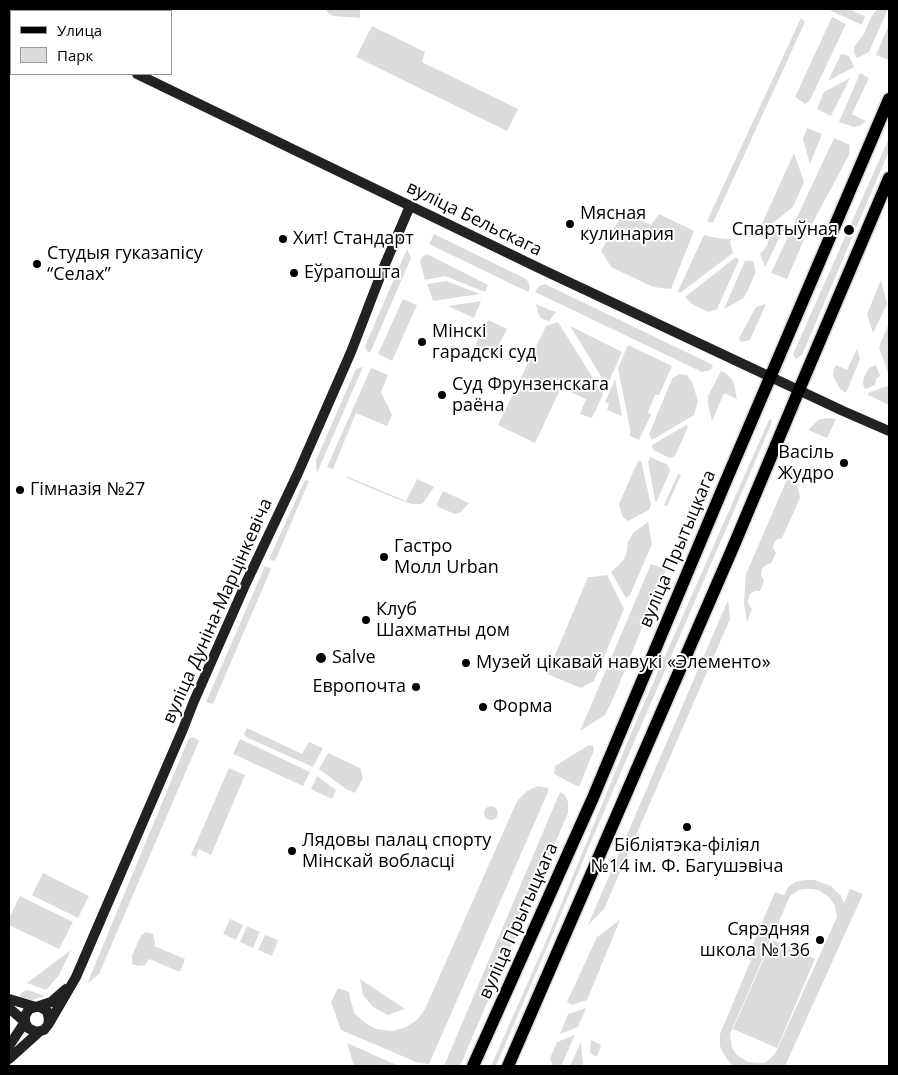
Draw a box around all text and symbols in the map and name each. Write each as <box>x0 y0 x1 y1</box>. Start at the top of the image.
legend <box>10 10 172 75</box>
text: Улица <box>57 20 102 40</box>
text: Парк <box>57 45 93 65</box>
street label: вуліца Бельскага <box>403 177 545 261</box>
place label: Мясная кулинария <box>580 203 674 245</box>
marker: Мясная кулинария <box>564 218 576 230</box>
place label: Спартыўная <box>732 219 838 241</box>
marker: Спартыўная <box>842 223 856 237</box>
place label: Хит! Стандарт <box>293 228 414 250</box>
marker: Хит! Стандарт <box>277 233 289 245</box>
place label: Студыя гуказапісу “Селах” <box>47 243 203 286</box>
marker: Студыя гуказапісу “Селах” <box>31 258 43 270</box>
place label: Еўрапошта <box>304 262 401 284</box>
marker: Еўрапошта <box>288 267 300 279</box>
place label: Мінскі гарадскі суд <box>432 321 536 364</box>
marker: Мінскі гарадскі суд <box>416 336 428 348</box>
place label: Суд Фрунзенскага раёна <box>452 374 609 416</box>
marker: Суд Фрунзенскага раёна <box>436 389 448 401</box>
place label: Васіль Жудро <box>778 442 834 484</box>
marker: Васіль Жудро <box>838 457 850 469</box>
street label: вуліца Прытыцкага <box>635 467 721 631</box>
place label: Гімназія №27 <box>30 479 145 501</box>
marker: Гімназія №27 <box>14 484 26 496</box>
street label: вуліца Дуніна-Марцінкевіча <box>158 495 278 727</box>
place label: Гастро Молл Urban <box>394 536 499 578</box>
marker: Гастро Молл Urban <box>378 551 390 563</box>
place label: Клуб Шахматны дом <box>376 599 510 642</box>
marker: Клуб Шахматны дом <box>360 614 372 626</box>
place label: Salve <box>332 647 376 669</box>
marker: Salve <box>314 651 328 665</box>
place label: Музей цікавай навукі «Элементо» <box>476 652 771 674</box>
marker: Музей цікавай навукі «Элементо» <box>460 657 472 669</box>
place label: Европочта <box>312 676 406 698</box>
marker: Европочта <box>410 681 422 693</box>
place label: Форма <box>493 696 552 718</box>
marker: Форма <box>477 701 489 713</box>
marker: Бібліятэка-філіял №14 ім. Ф. Багушэвіча <box>681 821 693 833</box>
place label: Лядовы палац спорту Мінскай вобласці <box>302 830 491 872</box>
place label: Бібліятэка-філіял №14 ім. Ф. Багушэвіча <box>591 835 783 878</box>
street label: вуліца Прытыцкага <box>475 840 563 1002</box>
marker: Лядовы палац спорту Мінскай вобласці <box>286 845 298 857</box>
place label: Сярэдняя школа №136 <box>700 919 810 962</box>
marker: Сярэдняя школа №136 <box>814 934 826 946</box>

